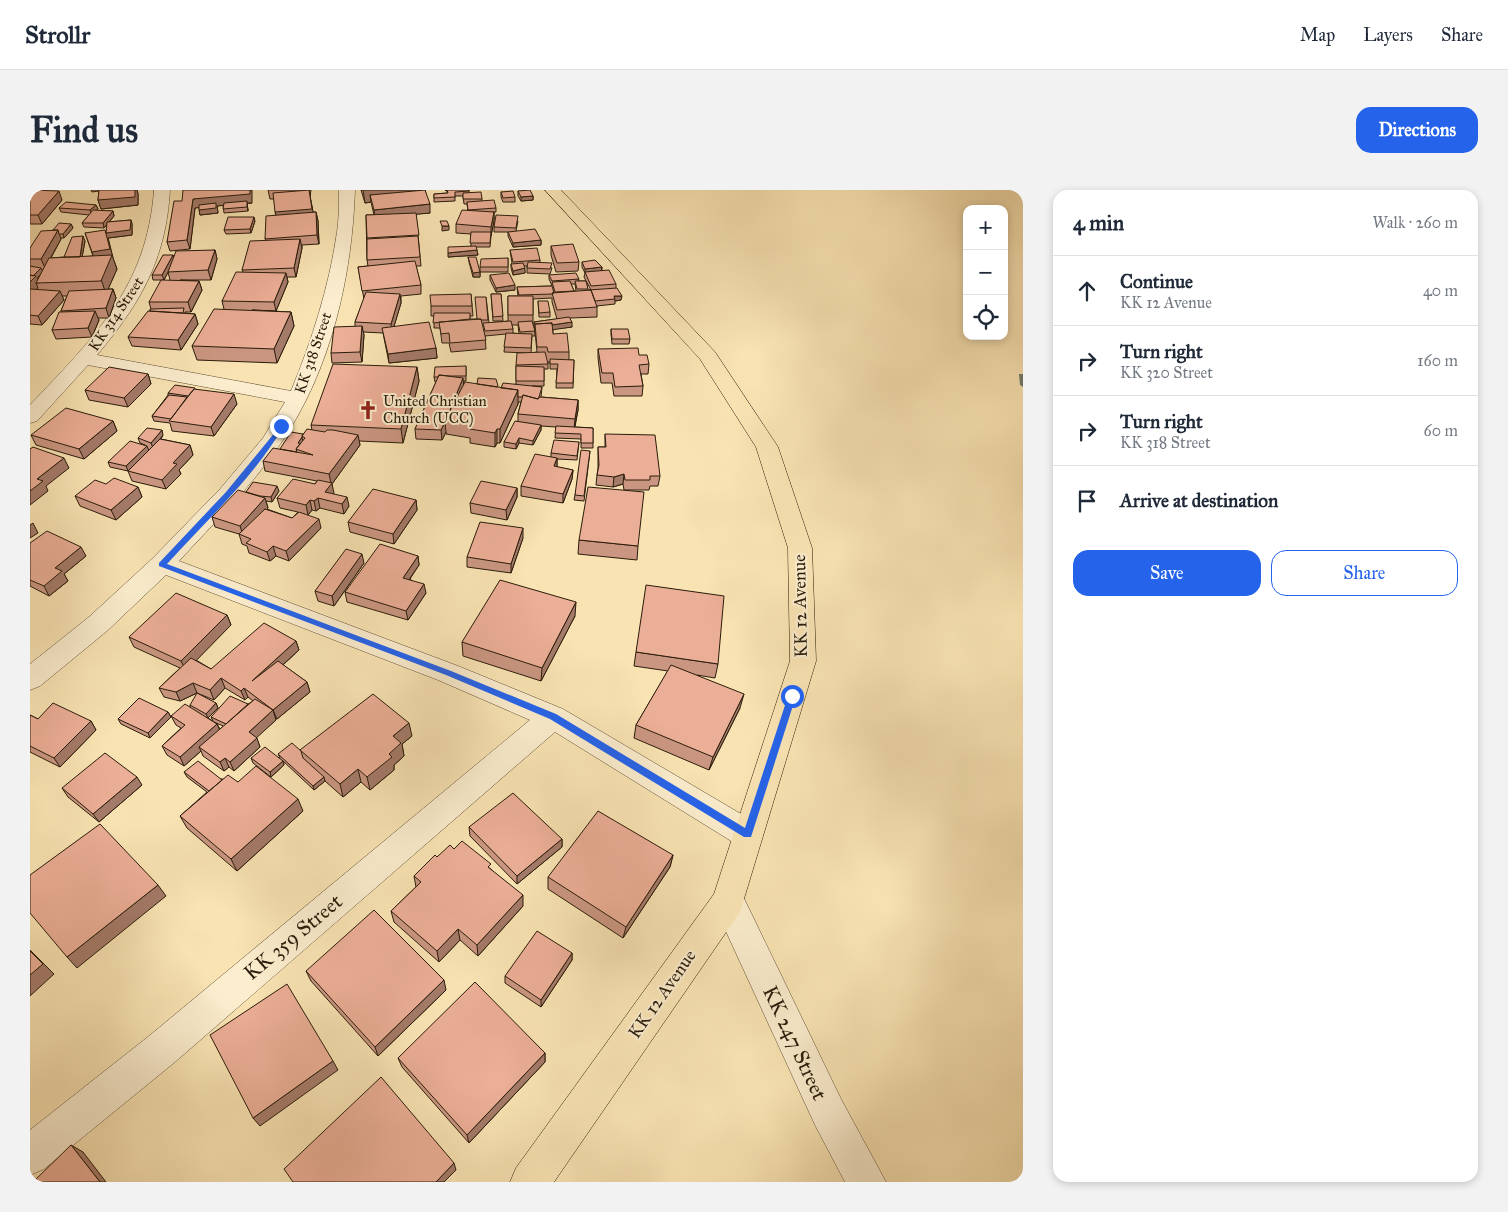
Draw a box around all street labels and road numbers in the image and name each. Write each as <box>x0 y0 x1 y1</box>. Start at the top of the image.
street label: KK 314 Street <box>85 273 148 354</box>
street label: KK 318 Street <box>291 309 336 396</box>
street label: KK 12 Avenue <box>788 554 812 658</box>
street label: KK 359 Street <box>239 888 348 986</box>
street label: KK 12 Avenue <box>623 945 701 1043</box>
street label: KK 247 Street <box>757 982 833 1105</box>

